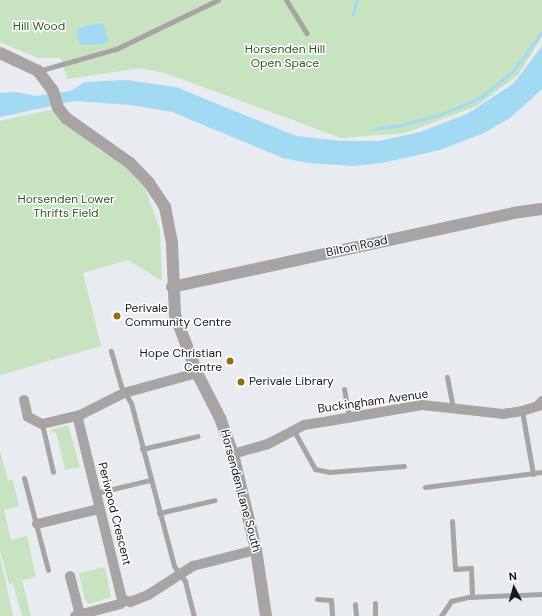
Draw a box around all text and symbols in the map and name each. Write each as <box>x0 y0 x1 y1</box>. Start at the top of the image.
park label: Hill Wood <box>13 20 65 34</box>
park label: Horsenden Hill Open Space <box>245 43 325 71</box>
park label: Horsenden Lower Thrifts Field <box>17 193 115 221</box>
street label: Bilton Road <box>325 233 389 261</box>
place label: Perivale Community Centre <box>125 302 231 330</box>
marker: Perivale Community Centre <box>112 311 122 321</box>
place label: Hope Christian Centre <box>140 347 222 375</box>
marker: Hope Christian Centre <box>225 356 235 366</box>
place label: Perivale Library <box>249 375 334 389</box>
marker: Perivale Library <box>236 377 246 387</box>
street label: Buckingham Avenue <box>317 387 429 417</box>
street label: Horsenden Lane South <box>217 428 263 554</box>
street label: Periwood Crescent <box>94 461 134 567</box>
north arrow <box>494 568 534 608</box>
text: N <box>508 569 517 583</box>

